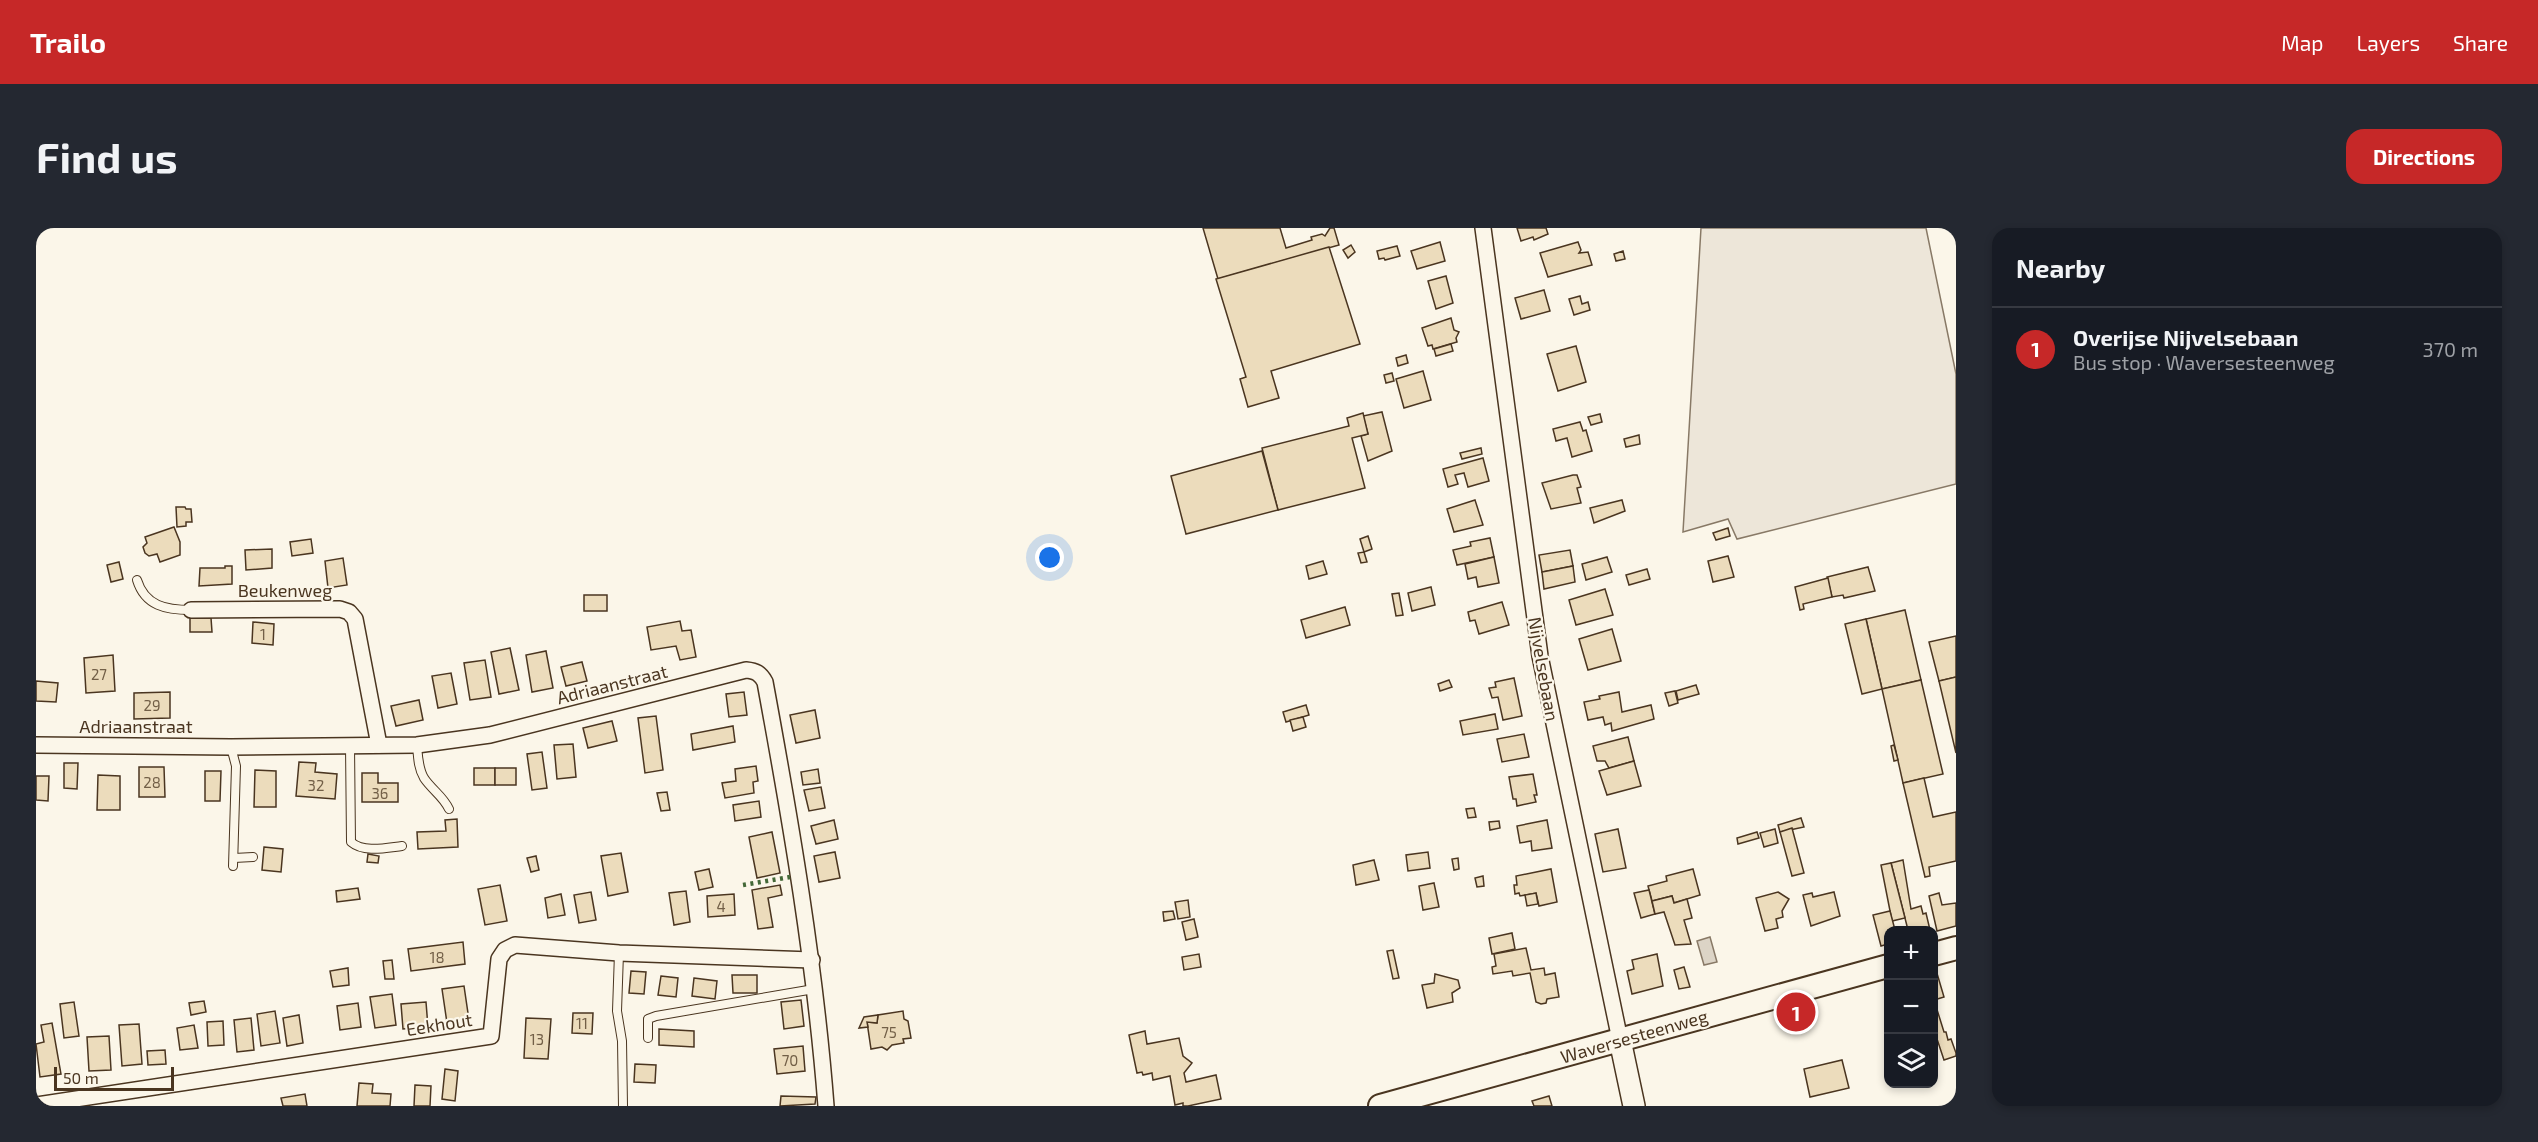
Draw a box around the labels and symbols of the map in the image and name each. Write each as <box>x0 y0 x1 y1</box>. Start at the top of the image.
your location <box>1035 543 1064 572</box>
street label: Beukenweg <box>238 579 332 601</box>
street label: Nijvelsebaan <box>1524 615 1564 723</box>
house number: 1 <box>260 625 266 643</box>
street label: Adriaanstraat <box>554 660 670 708</box>
house number: 27 <box>91 665 107 683</box>
house number: 29 <box>143 696 161 714</box>
street label: Adriaanstraat <box>79 715 193 737</box>
house number: 28 <box>143 773 161 791</box>
house number: 32 <box>308 776 324 794</box>
house number: 36 <box>372 784 388 802</box>
house number: 4 <box>716 897 726 915</box>
house number: 18 <box>429 948 445 966</box>
pin: 1 <box>1776 990 1816 1034</box>
street label: Waversesteenweg <box>1558 1004 1710 1068</box>
street label: Eekhout <box>404 1008 474 1040</box>
house number: 11 <box>576 1014 588 1032</box>
house number: 75 <box>881 1023 897 1041</box>
house number: 13 <box>530 1030 544 1048</box>
house number: 70 <box>782 1051 798 1069</box>
scale bar <box>54 1064 174 1092</box>

